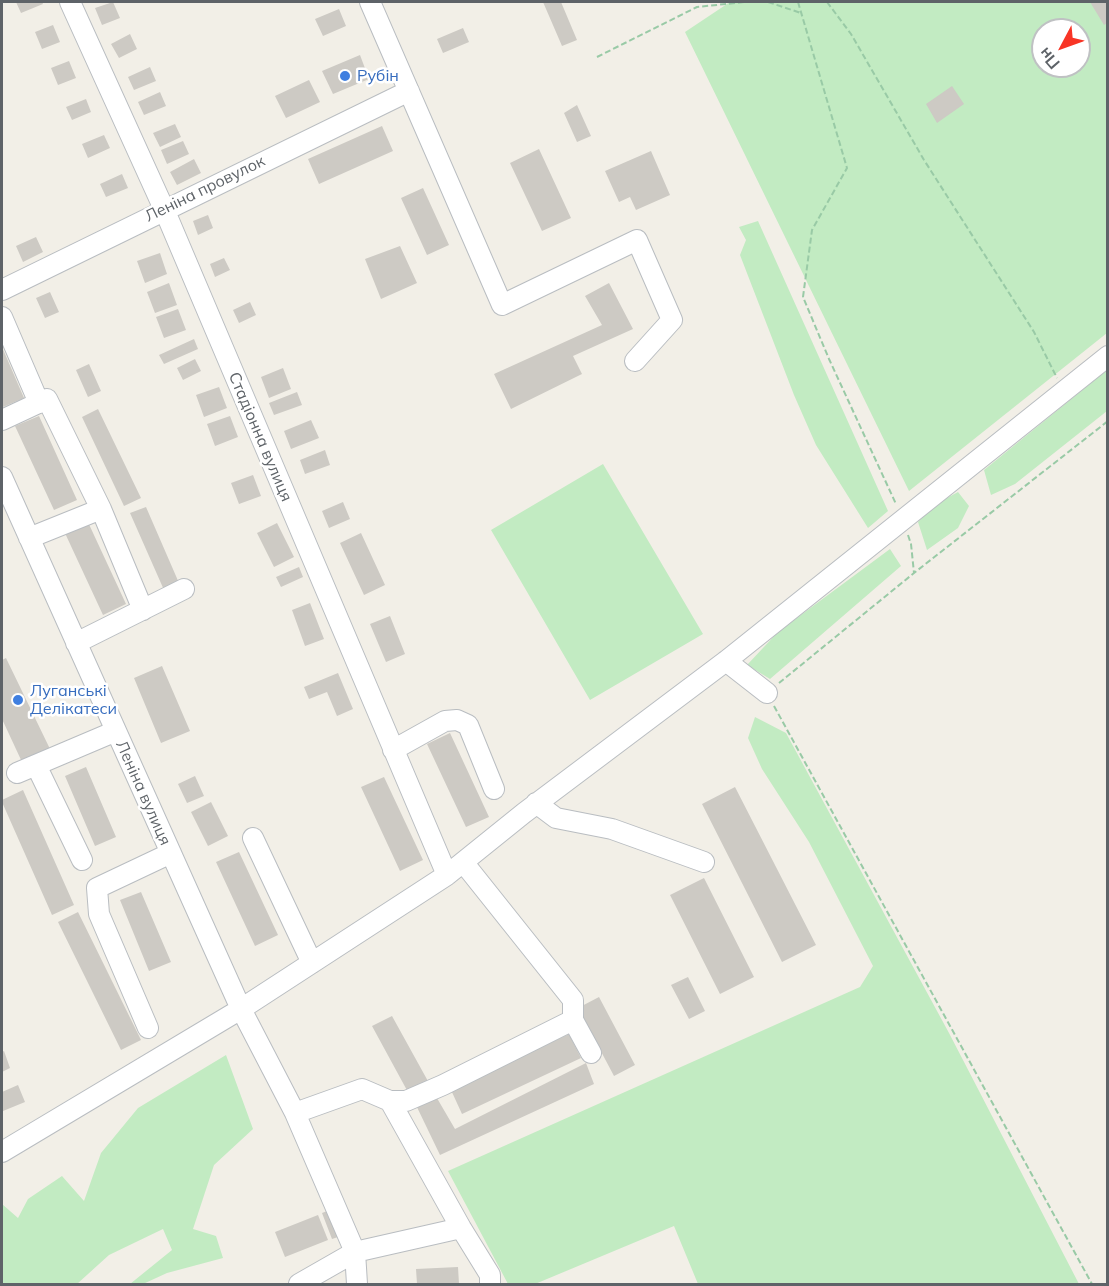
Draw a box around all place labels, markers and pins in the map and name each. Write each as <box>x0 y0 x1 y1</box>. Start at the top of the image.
place label: Рубін <box>357 66 399 86</box>
marker: Рубін <box>338 69 352 83</box>
place label: Луганські Делікатеси <box>30 681 117 719</box>
marker: Луганські Делікатеси <box>11 693 25 707</box>

